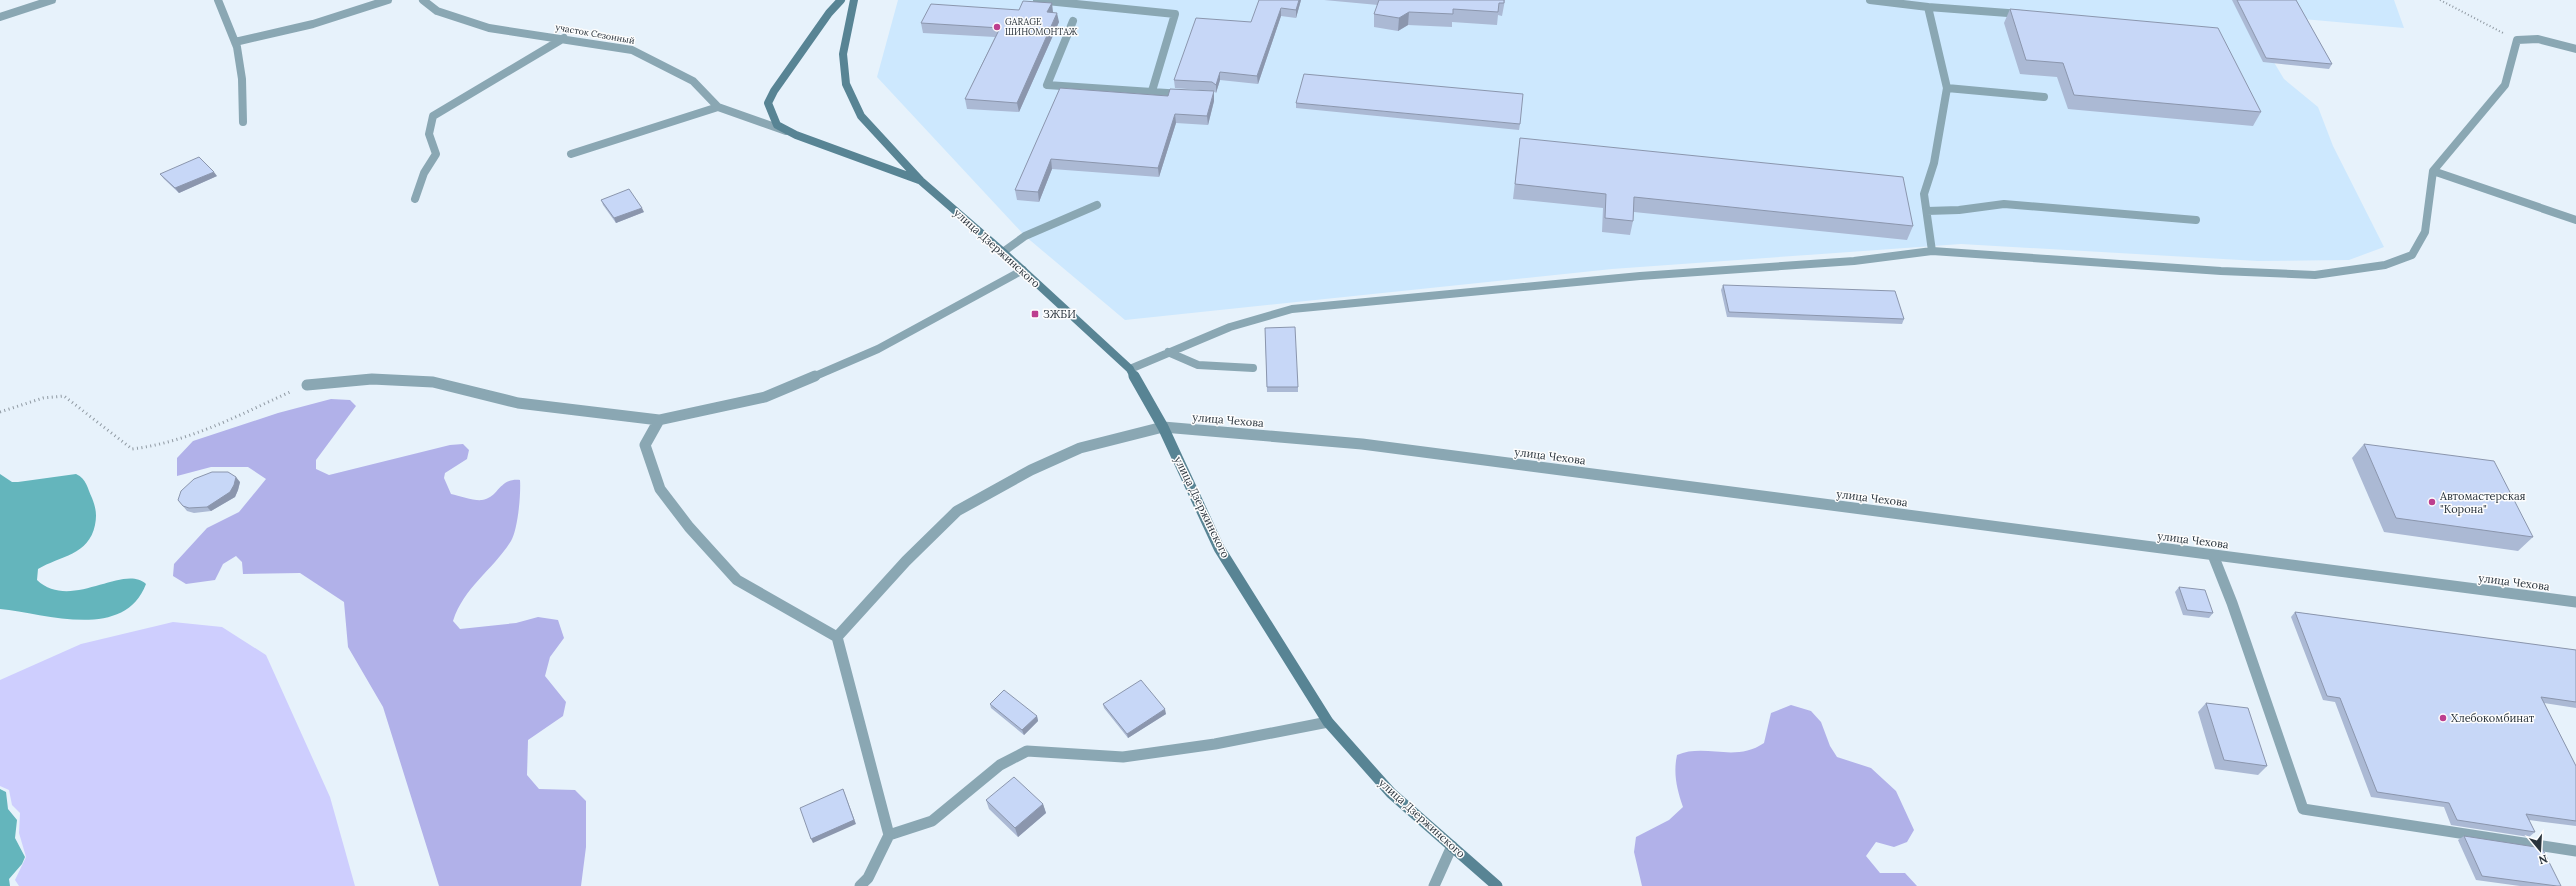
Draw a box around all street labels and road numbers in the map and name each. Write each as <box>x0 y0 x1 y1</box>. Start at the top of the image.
street label: участок Сезонный <box>555 21 636 46</box>
street label: улица Дзержинского <box>951 206 1043 290</box>
street label: улица Чехова <box>1192 410 1265 430</box>
street label: улица Чехова <box>1514 445 1587 467</box>
street label: улица Дзержинского <box>1171 454 1233 560</box>
street label: улица Чехова <box>1836 487 1909 509</box>
street label: улица Чехова <box>2157 529 2230 551</box>
street label: улица Чехова <box>2478 571 2551 593</box>
street label: улица Дзержинского <box>1376 776 1468 860</box>

